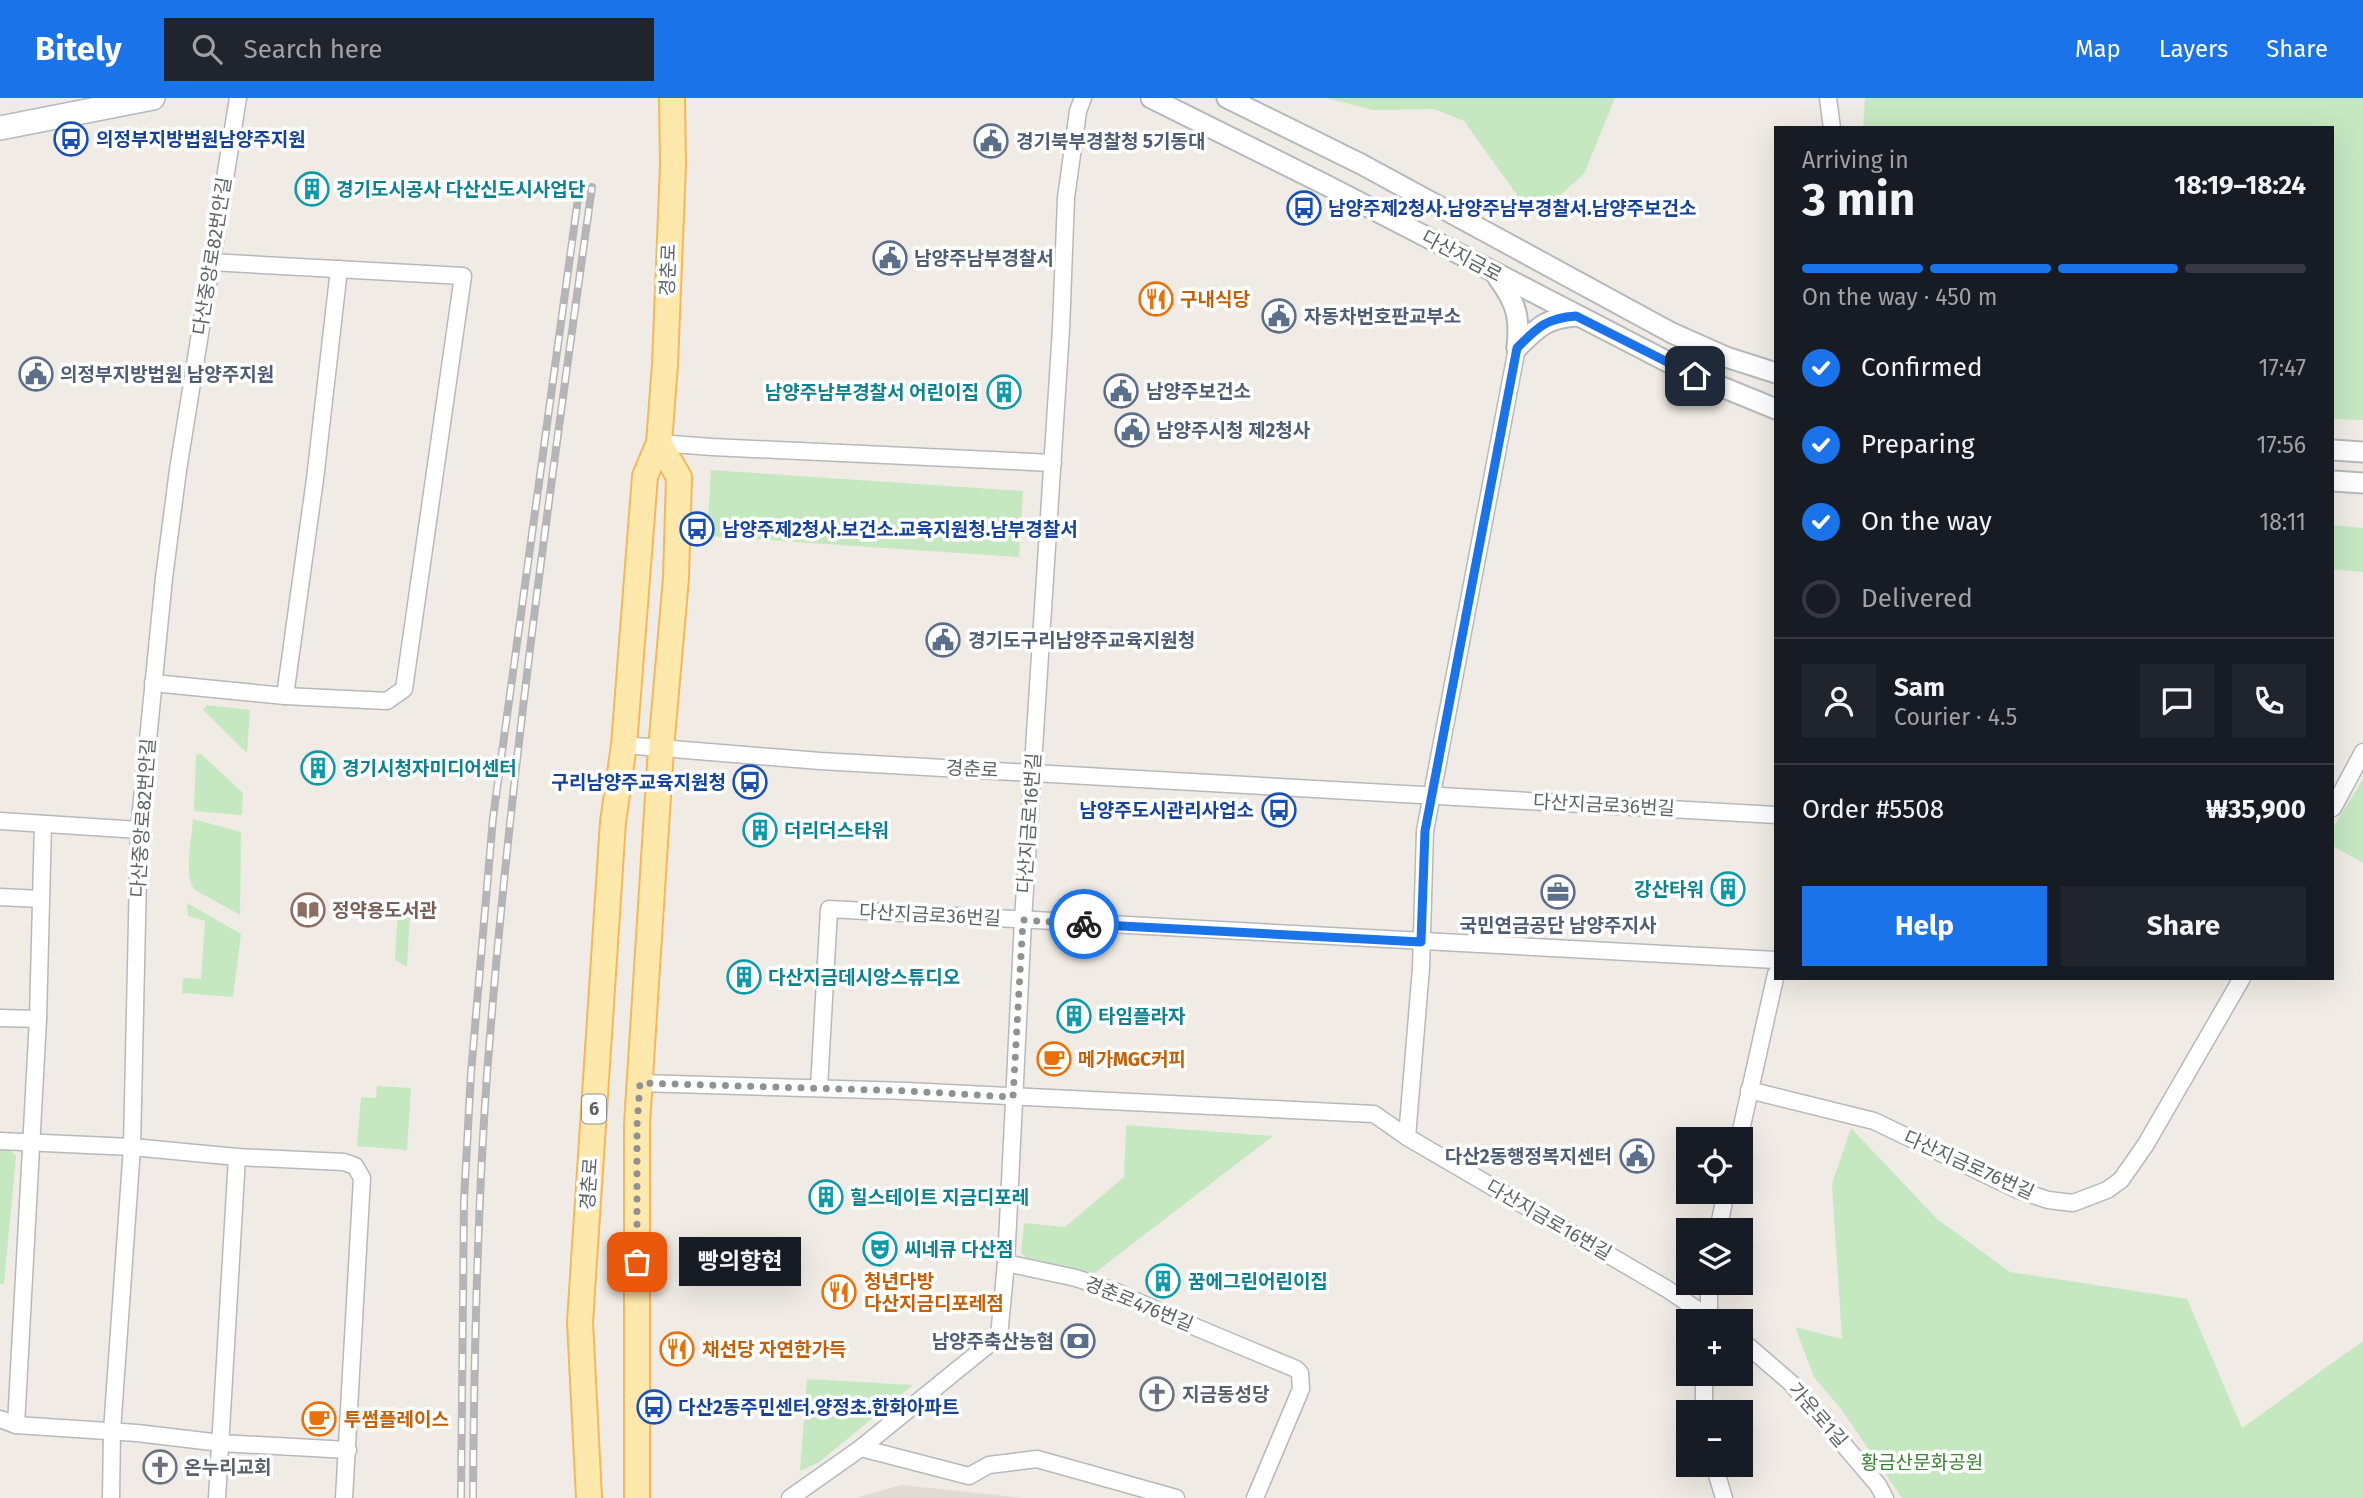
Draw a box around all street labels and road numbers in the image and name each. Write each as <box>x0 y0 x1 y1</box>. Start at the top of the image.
street label: 다산중앙로82번안길 <box>188 175 236 337</box>
street label: 다산지금로 <box>1418 225 1506 287</box>
street label: 경춘로 <box>656 243 680 297</box>
street label: 다산중앙로82번안길 <box>126 738 160 898</box>
street label: 다산지금로16번길 <box>1013 752 1045 894</box>
street label: 경춘로 <box>945 756 999 782</box>
street label: 다산지금로36번길 <box>1533 790 1675 820</box>
street label: 다산지금로36번길 <box>859 900 1001 930</box>
road number: 6 <box>582 1094 606 1124</box>
street label: 다산지금로76번길 <box>1900 1126 2038 1204</box>
street label: 경춘로 <box>576 1157 602 1211</box>
street label: 다산지금로16번길 <box>1482 1175 1616 1265</box>
street label: 경춘로476번길 <box>1081 1272 1197 1336</box>
street label: 가운로1길 <box>1784 1378 1852 1452</box>

